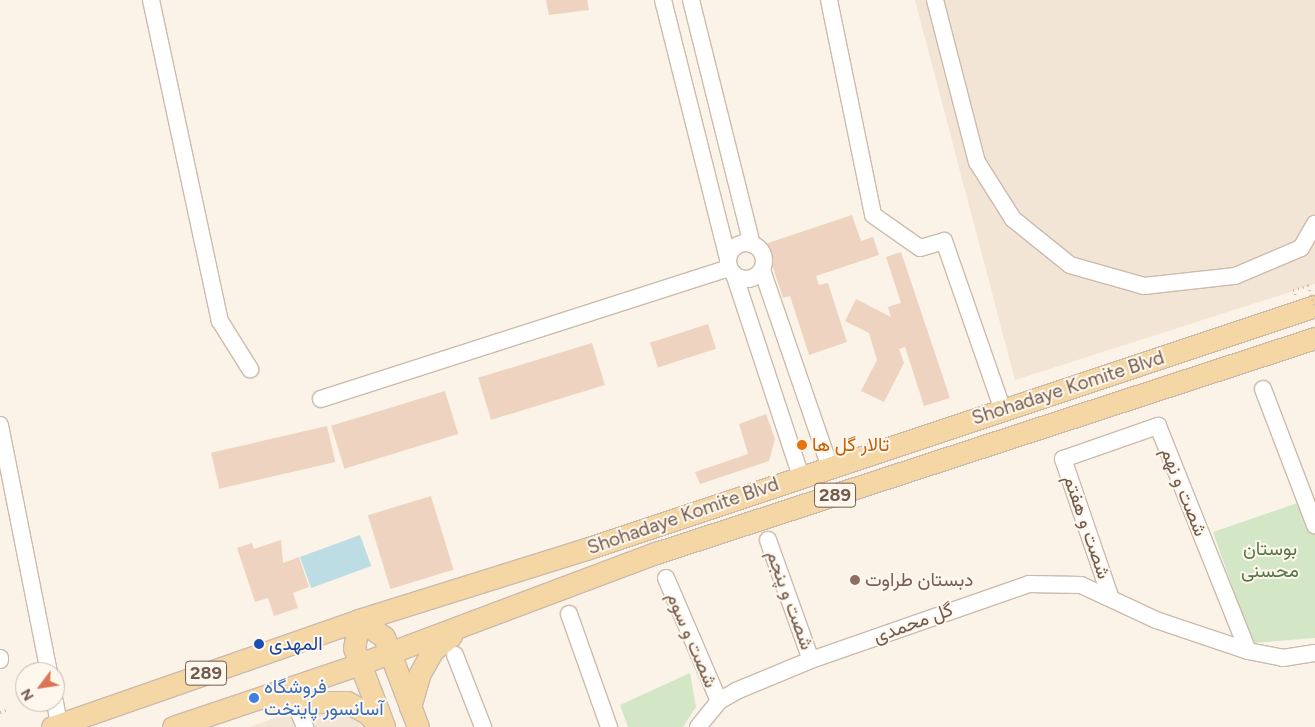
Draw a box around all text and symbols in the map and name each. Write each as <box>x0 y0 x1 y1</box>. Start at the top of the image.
street label: Shohadaye Komite Blvd <box>969 346 1167 430</box>
place label: تالار گل ها <box>812 434 889 456</box>
marker: تالار گل ها <box>796 439 808 451</box>
street label: شصت و نهم <box>1156 444 1212 540</box>
street label: شصت و هفتم <box>1059 472 1115 582</box>
street label: Shohadaye Komite Blvd <box>584 473 782 559</box>
road number: 289 <box>814 480 856 510</box>
park label: بوستان محسنی <box>1241 538 1299 582</box>
street label: شصت و پنجم <box>761 547 819 653</box>
place label: دبستان طراوت <box>865 569 973 591</box>
marker: دبستان طراوت <box>849 574 861 586</box>
street label: شصت و سوم <box>662 589 722 691</box>
street label: گل محمدی <box>870 598 956 648</box>
place label: المهدی <box>269 633 323 655</box>
marker: المهدی <box>253 638 265 650</box>
road number: 289 <box>185 658 227 688</box>
north arrow <box>15 662 65 712</box>
place label: فروشگاه آسانسور پایتخت <box>264 676 384 720</box>
text: N <box>18 685 38 703</box>
marker: فروشگاه آسانسور پایتخت <box>248 692 260 704</box>

